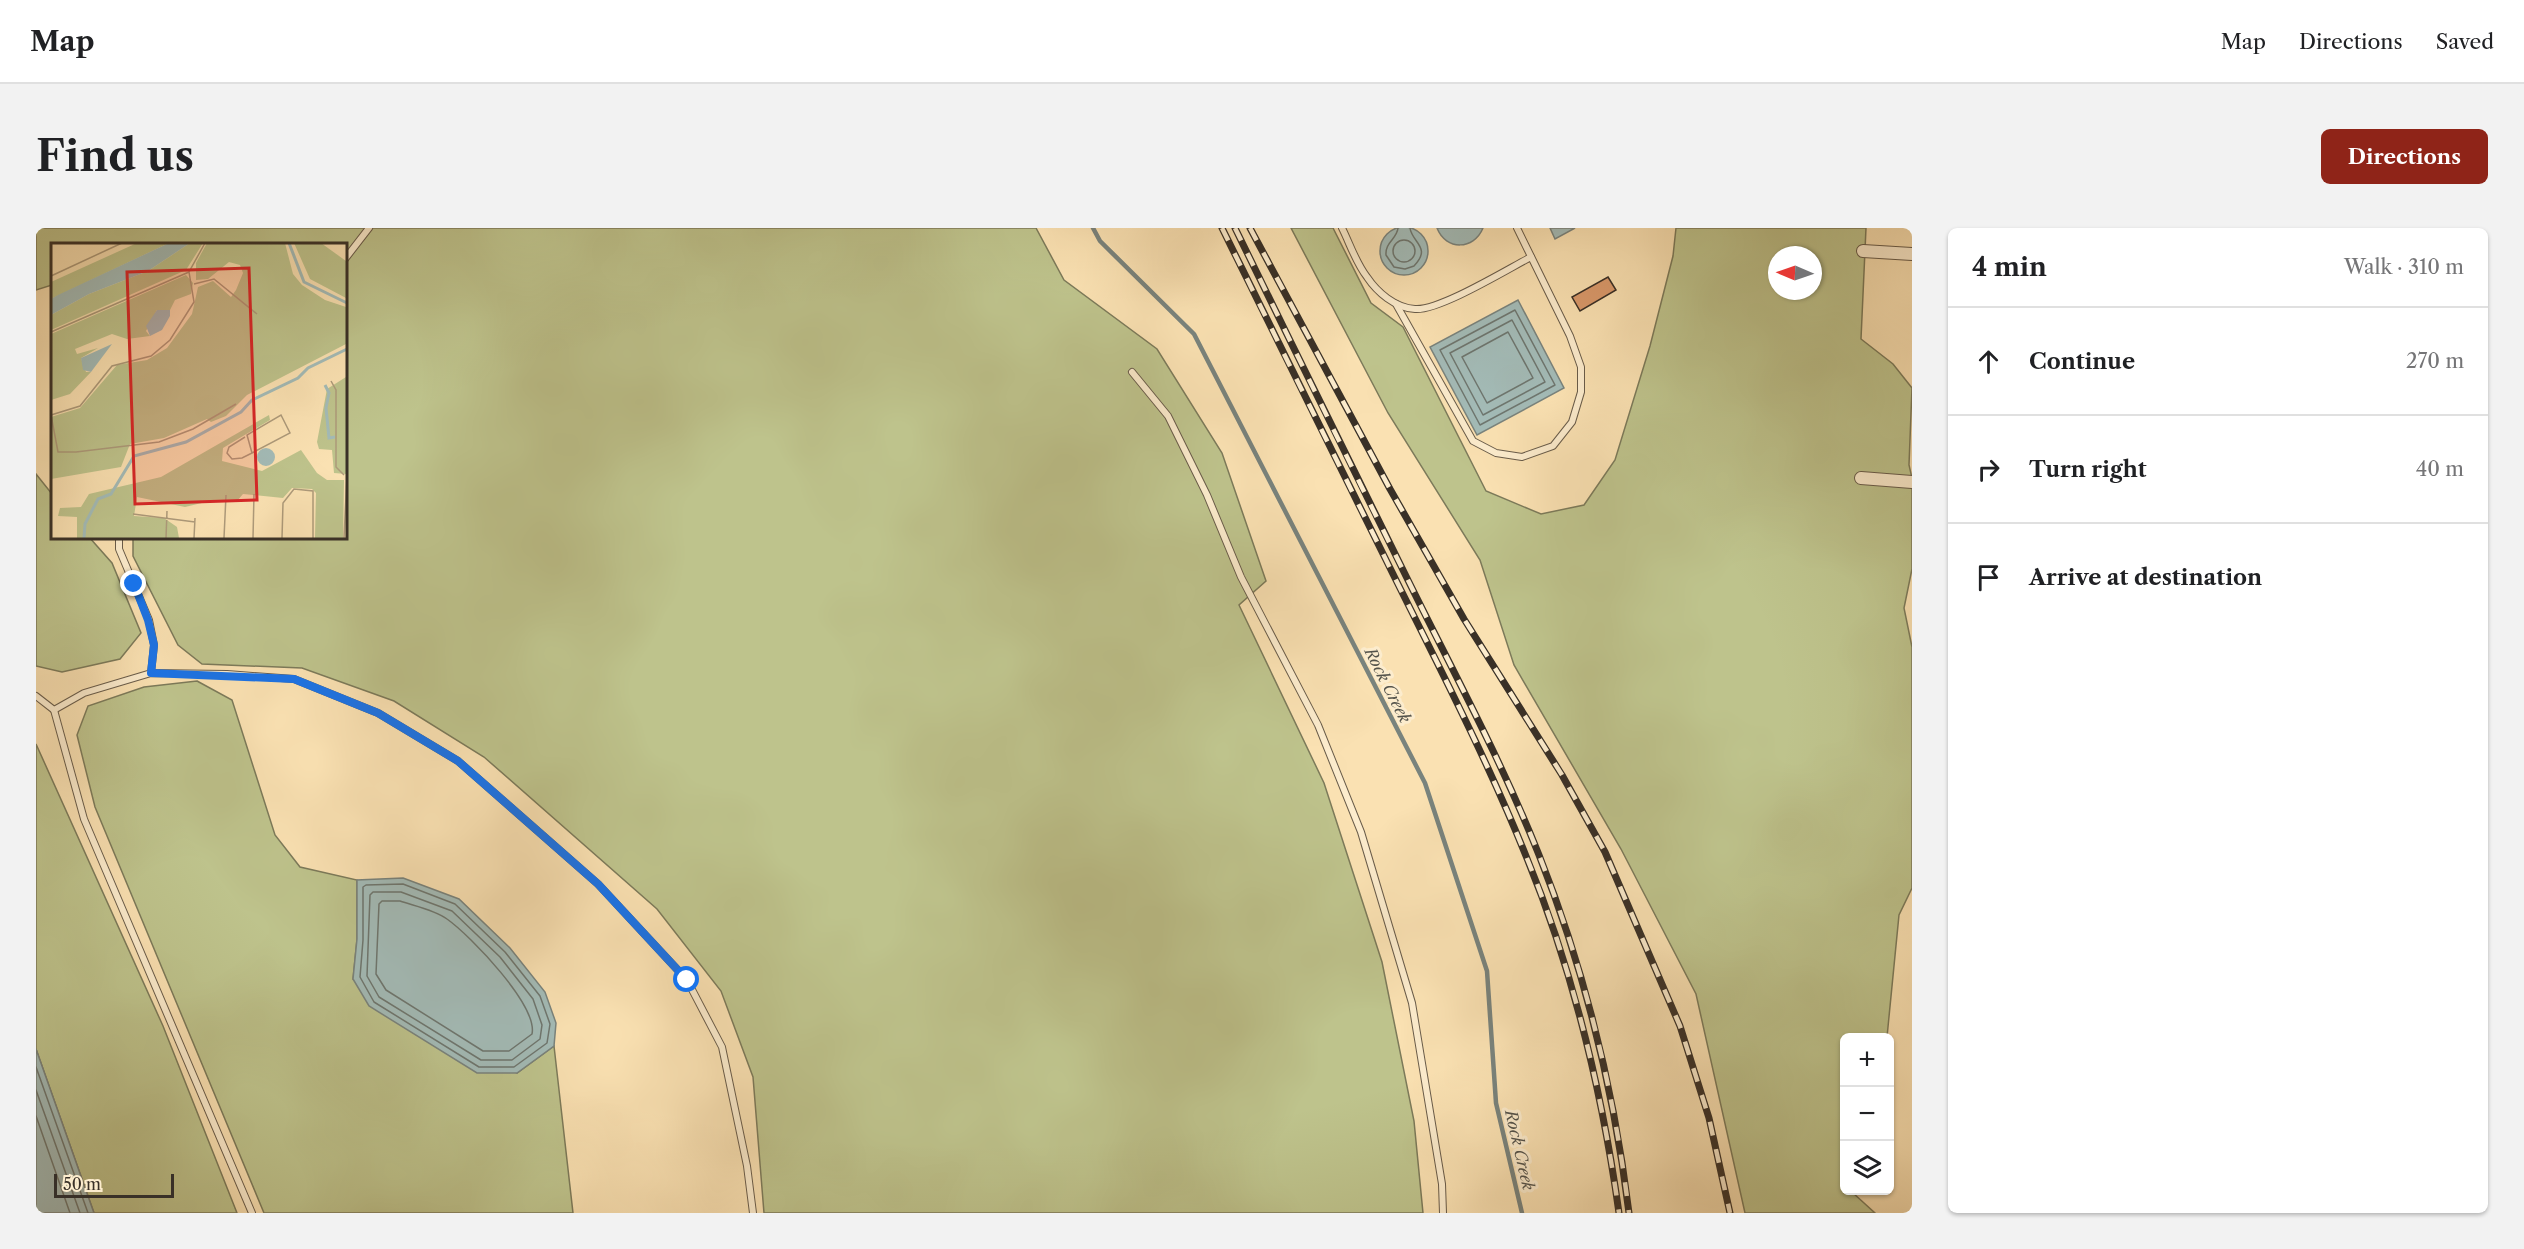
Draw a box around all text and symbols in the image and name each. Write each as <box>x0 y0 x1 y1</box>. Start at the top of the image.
text: Map <box>30 24 94 58</box>
text: Map <box>2221 29 2266 54</box>
text: Directions <box>2299 29 2403 54</box>
text: Saved <box>2436 29 2494 54</box>
button: Directions <box>2321 129 2488 184</box>
text: Find us <box>36 130 194 182</box>
inset map <box>51 243 346 538</box>
north arrow <box>1768 246 1822 300</box>
text: 4 min <box>1972 251 2047 283</box>
text: Walk · 310 m <box>2344 255 2464 279</box>
icon: ahead <box>1972 345 2005 378</box>
text: Continue <box>2029 348 2135 375</box>
text: 270 m <box>2406 349 2464 373</box>
icon: right <box>1972 453 2005 486</box>
text: Turn right <box>2029 456 2147 483</box>
text: 40 m <box>2416 457 2464 481</box>
icon: arrive <box>1972 561 2005 594</box>
text: Arrive at destination <box>2029 564 2262 591</box>
route end <box>120 570 146 596</box>
water label: Rock Creek <box>1360 642 1416 727</box>
route start <box>673 966 699 992</box>
map controls <box>1840 1033 1894 1195</box>
button: + <box>1840 1033 1894 1087</box>
button: − <box>1840 1087 1894 1141</box>
water label: Rock Creek <box>1501 1106 1539 1193</box>
button: layers <box>1840 1141 1894 1195</box>
scale bar <box>54 1171 174 1198</box>
text: 50 m <box>63 1174 101 1194</box>

